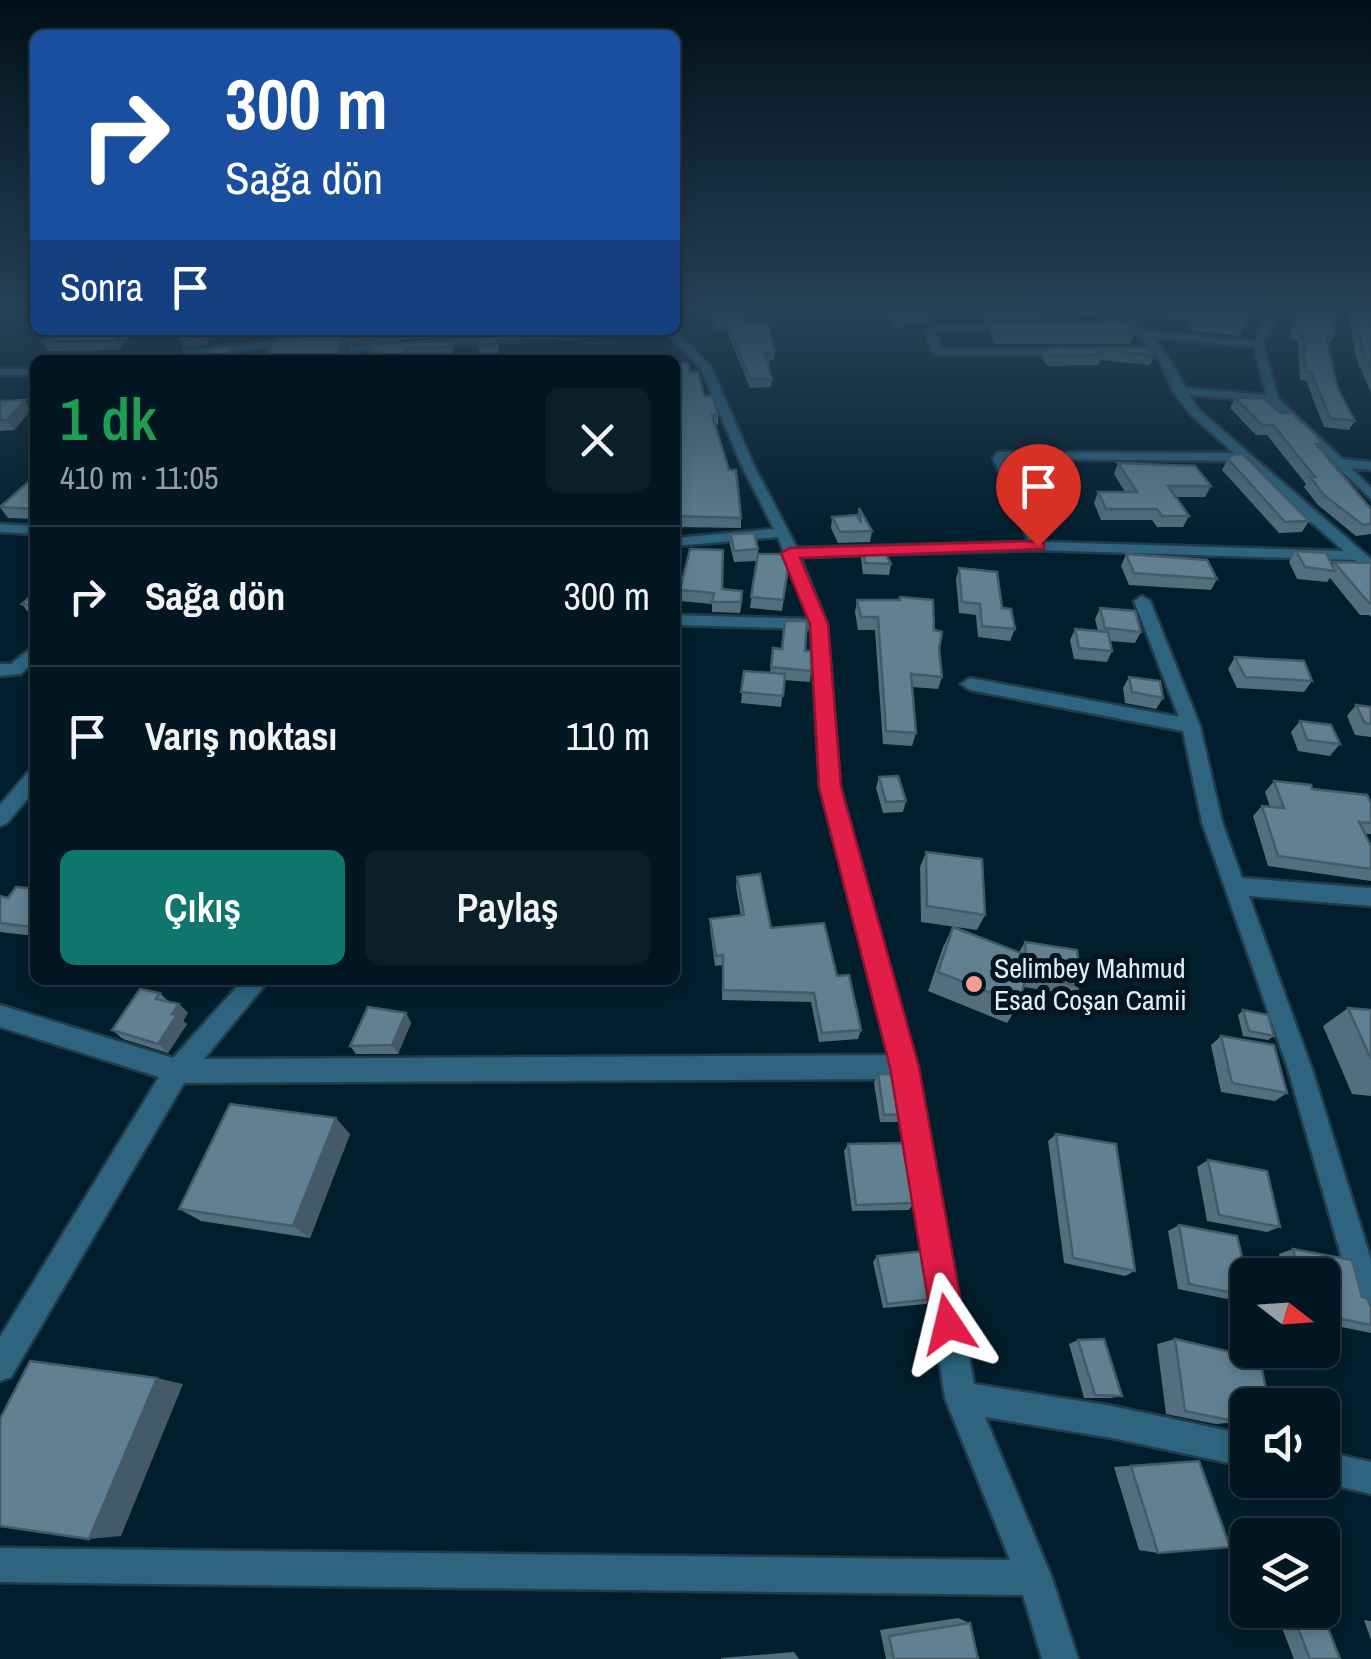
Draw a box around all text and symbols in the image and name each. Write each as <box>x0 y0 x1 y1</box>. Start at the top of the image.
text: 300 m <box>225 57 388 151</box>
icon: right <box>60 70 190 200</box>
text: Sağa dön <box>225 147 383 208</box>
icon: arrive <box>163 260 218 315</box>
text: Sonra <box>60 262 143 313</box>
text: 1 dk <box>60 378 157 459</box>
button: close <box>545 388 650 493</box>
pin <box>996 444 1081 547</box>
text: 410 m · 11:05 <box>60 456 219 499</box>
icon: arrive <box>1011 459 1066 514</box>
icon: right <box>60 569 115 624</box>
text: Sağa dön <box>145 571 285 622</box>
text: 300 m <box>563 571 650 622</box>
icon: arrive <box>60 709 115 764</box>
text: Varış noktası <box>145 711 337 762</box>
text: 110 m <box>566 711 650 762</box>
button: Çıkış <box>60 850 345 965</box>
button: Paylaş <box>365 850 650 965</box>
place label: Selimbey Mahmud Esad Coşan Camii <box>994 949 1187 1019</box>
marker: Selimbey Mahmud Esad Coşan Camii <box>963 973 985 995</box>
north arrow <box>1230 1258 1340 1368</box>
map controls <box>1230 1258 1340 1628</box>
position arrow <box>896 1272 1000 1376</box>
button: sound <box>1230 1388 1340 1498</box>
button: layers <box>1230 1518 1340 1628</box>

